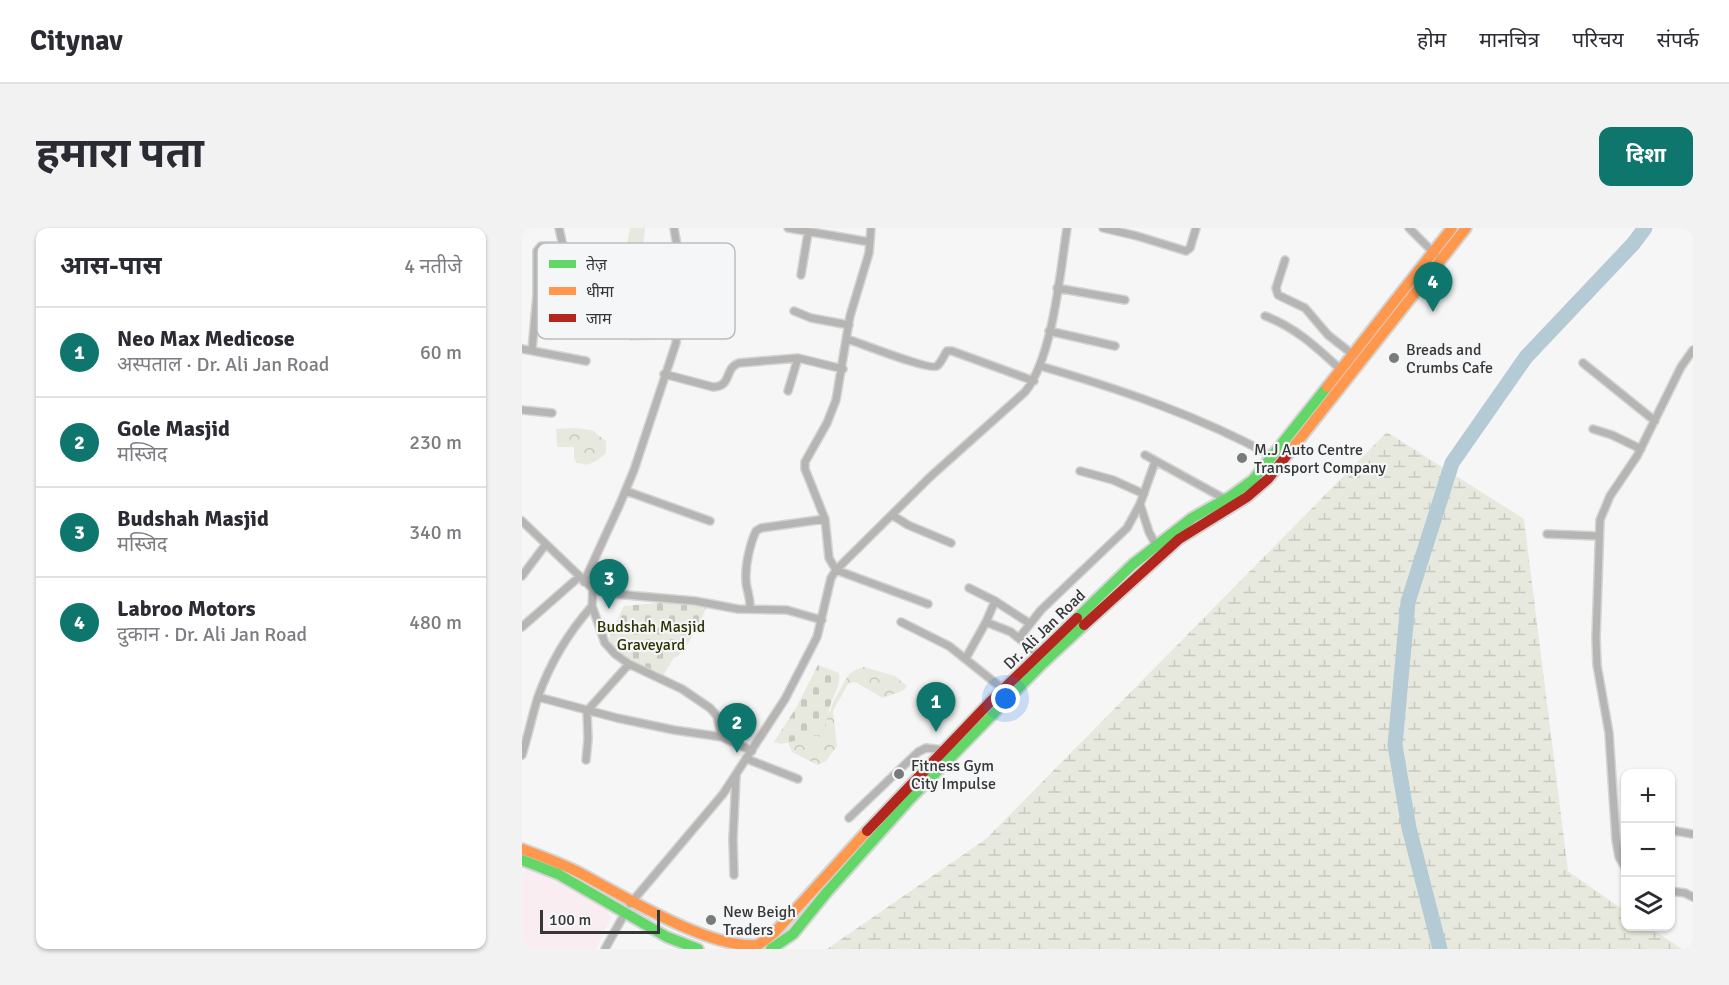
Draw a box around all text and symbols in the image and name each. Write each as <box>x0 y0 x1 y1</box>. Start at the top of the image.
text: Citynav <box>30 24 123 58</box>
text: होम <box>1417 27 1446 53</box>
text: मानचित्र <box>1479 27 1539 53</box>
text: परिचय <box>1572 27 1624 53</box>
text: संपर्क <box>1657 27 1699 53</box>
button: दिशा <box>1599 127 1693 186</box>
text: हमारा पता <box>36 128 204 179</box>
legend <box>537 243 735 339</box>
text: आस-पास <box>60 250 162 282</box>
text: 4 नतीजे <box>404 254 462 279</box>
text: तेज़ <box>586 255 608 275</box>
pin: 4 <box>1414 262 1452 312</box>
text: धीमा <box>586 282 615 302</box>
text: जाम <box>586 309 612 329</box>
text: Neo Max Medicose <box>117 325 295 352</box>
text: 1 <box>74 340 85 365</box>
text: 60 m <box>420 340 462 365</box>
place label: Breads and Crumbs Cafe <box>1406 340 1493 378</box>
marker: Breads and Crumbs Cafe <box>1387 351 1401 365</box>
text: अस्पताल · Dr. Ali Jan Road <box>117 352 329 377</box>
text: Gole Masjid <box>117 415 230 442</box>
text: 2 <box>74 430 85 455</box>
text: 230 m <box>409 430 462 455</box>
place label: M.J Auto Centre Transport Company <box>1254 440 1387 478</box>
text: मस्जिद <box>117 442 167 467</box>
marker: M.J Auto Centre Transport Company <box>1235 451 1249 465</box>
text: Budshah Masjid <box>117 505 269 532</box>
text: 3 <box>74 520 85 545</box>
text: 340 m <box>409 520 462 545</box>
text: मस्जिद <box>117 532 167 557</box>
pin: 3 <box>590 560 628 609</box>
street label: Dr. Ali Jan Road <box>999 586 1090 674</box>
text: Labroo Motors <box>117 595 256 622</box>
text: 4 <box>74 610 85 635</box>
text: 480 m <box>409 610 462 635</box>
park label: Budshah Masjid Graveyard <box>597 617 705 655</box>
text: दुकान · Dr. Ali Jan Road <box>117 622 307 647</box>
pin: 1 <box>916 682 956 732</box>
your location <box>991 684 1020 713</box>
pin: 2 <box>718 704 756 753</box>
place label: Fitness Gym City Impulse <box>911 756 996 794</box>
marker: Fitness Gym City Impulse <box>892 767 906 781</box>
map controls <box>1621 769 1675 931</box>
button: + <box>1621 769 1675 823</box>
button: − <box>1621 823 1675 877</box>
button: layers <box>1621 877 1675 931</box>
place label: New Beigh Traders <box>723 902 796 940</box>
scale bar <box>540 907 660 934</box>
text: 100 m <box>549 910 591 930</box>
marker: New Beigh Traders <box>704 913 718 927</box>

